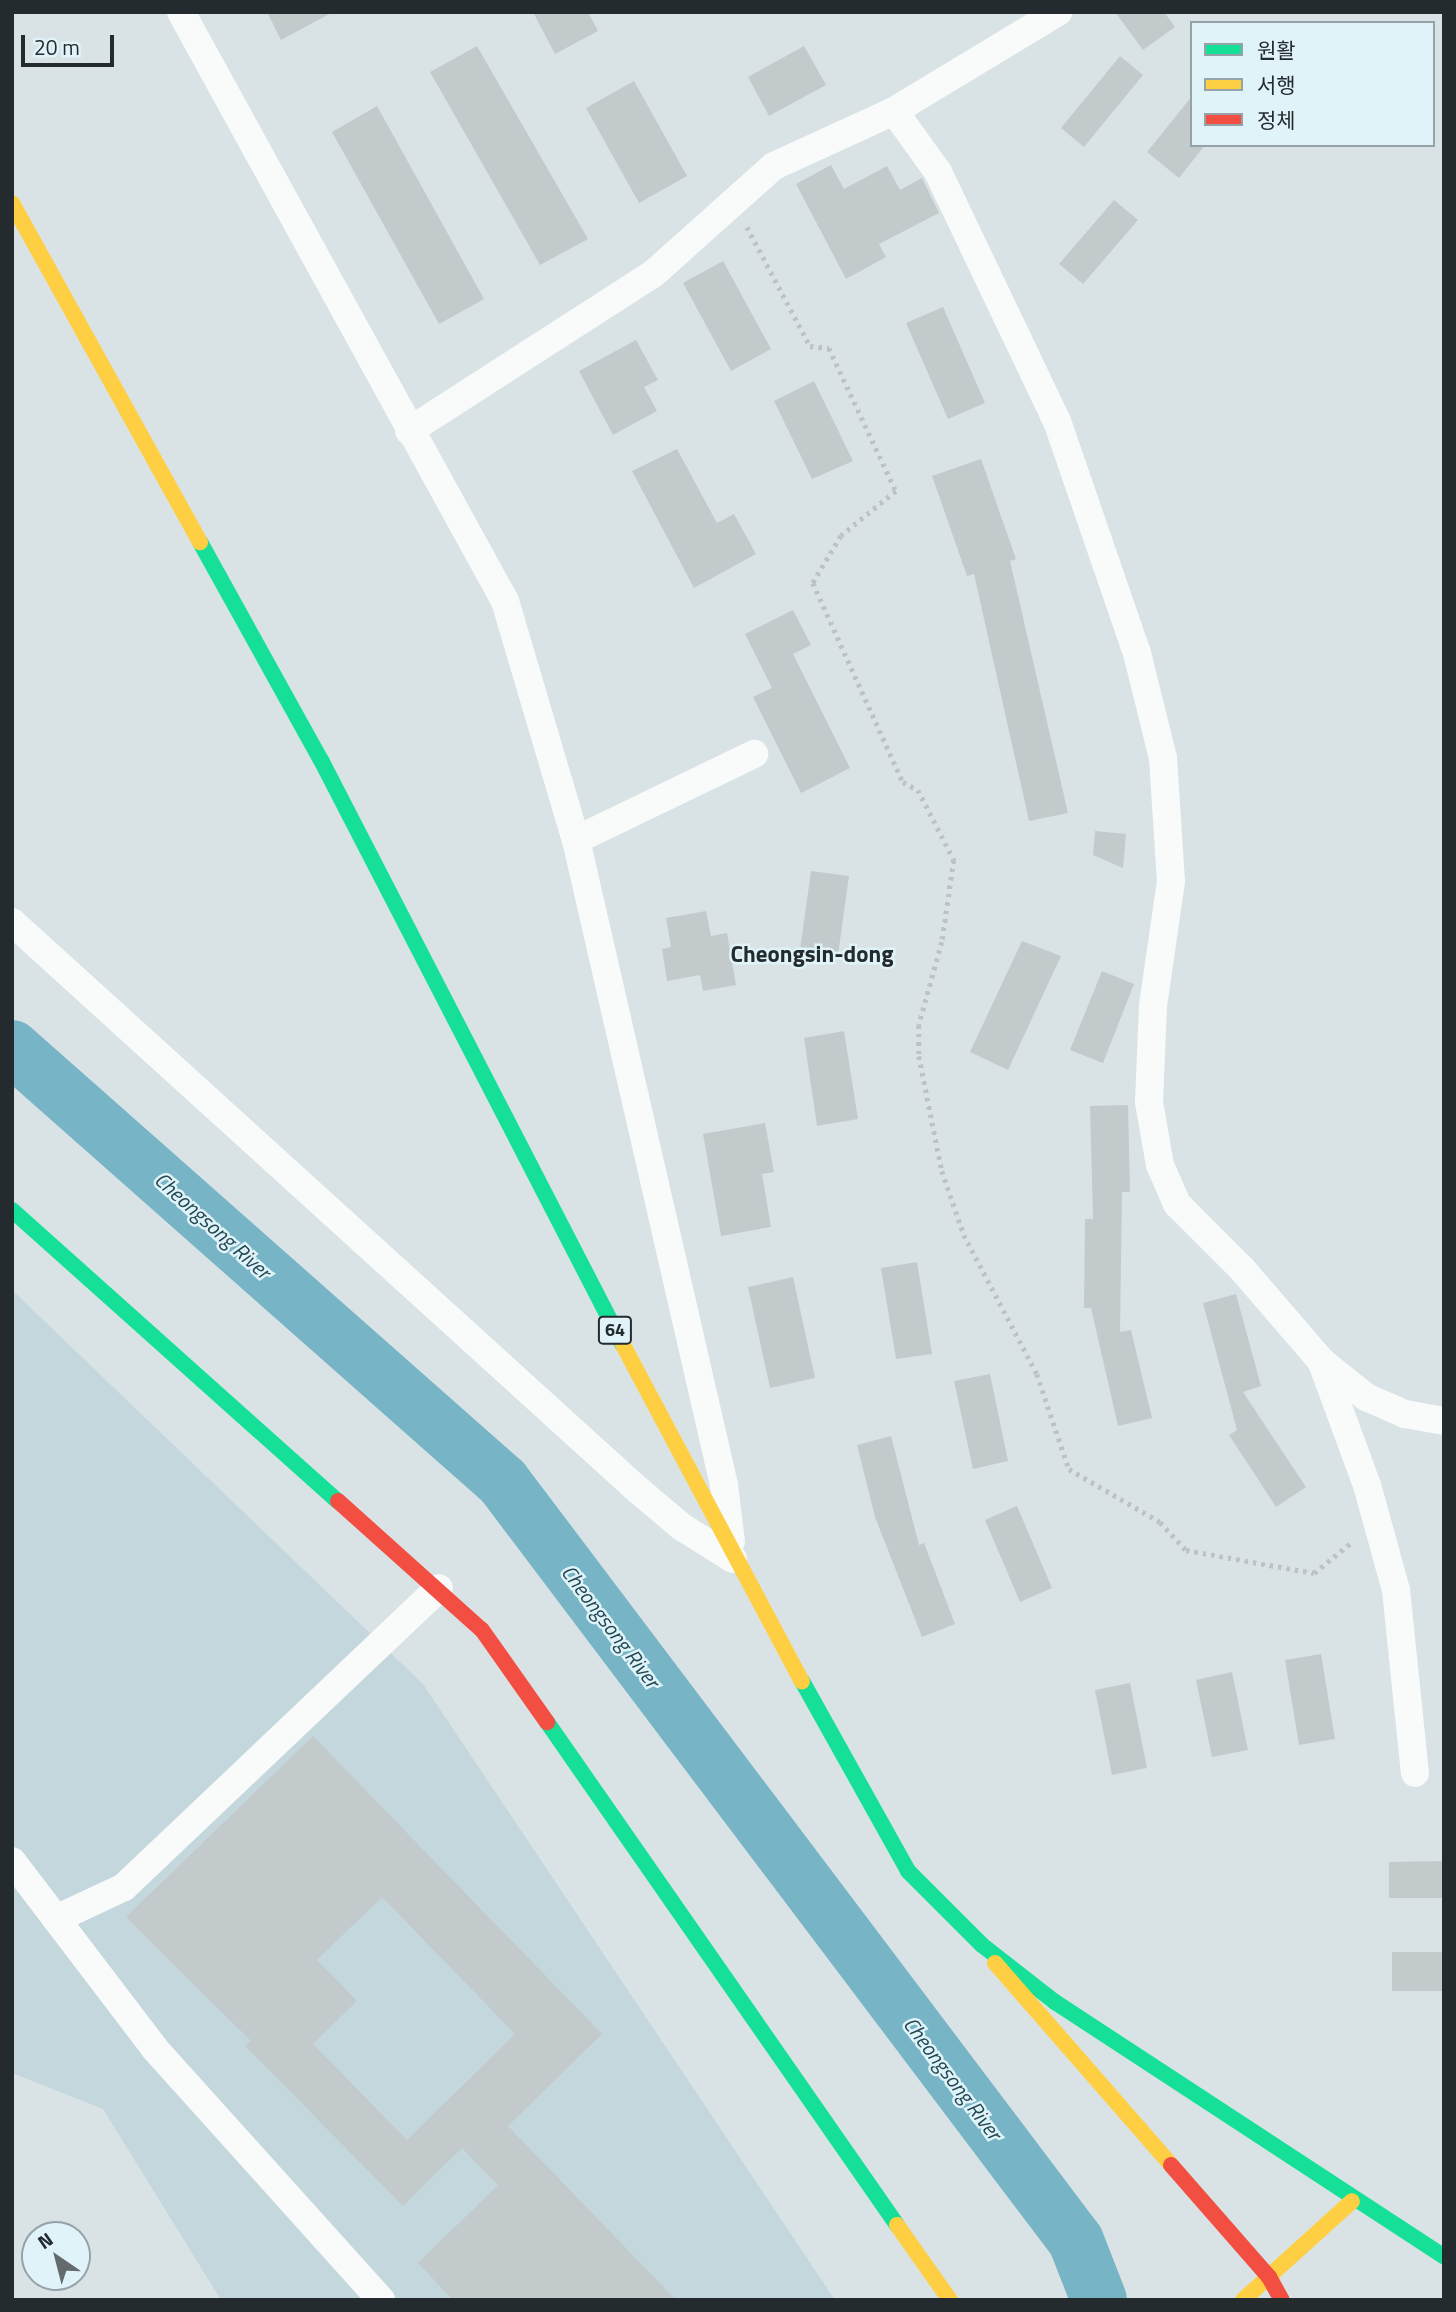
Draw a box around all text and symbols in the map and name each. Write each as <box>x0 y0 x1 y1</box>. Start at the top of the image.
scale bar <box>24 21 117 65</box>
legend <box>1190 21 1435 147</box>
text: 20 m <box>34 31 80 63</box>
text: 원활 <box>1257 34 1296 66</box>
text: 서행 <box>1257 69 1296 101</box>
text: 정체 <box>1257 104 1296 136</box>
district label: Cheongsin-dong <box>731 940 893 968</box>
water label: Cheongsong River <box>150 1166 276 1284</box>
road number: 64 <box>598 1316 632 1344</box>
water label: Cheongsong River <box>557 1560 665 1692</box>
water label: Cheongsong River <box>899 2012 1007 2144</box>
north arrow <box>21 2221 91 2291</box>
text: N <box>31 2224 59 2256</box>

